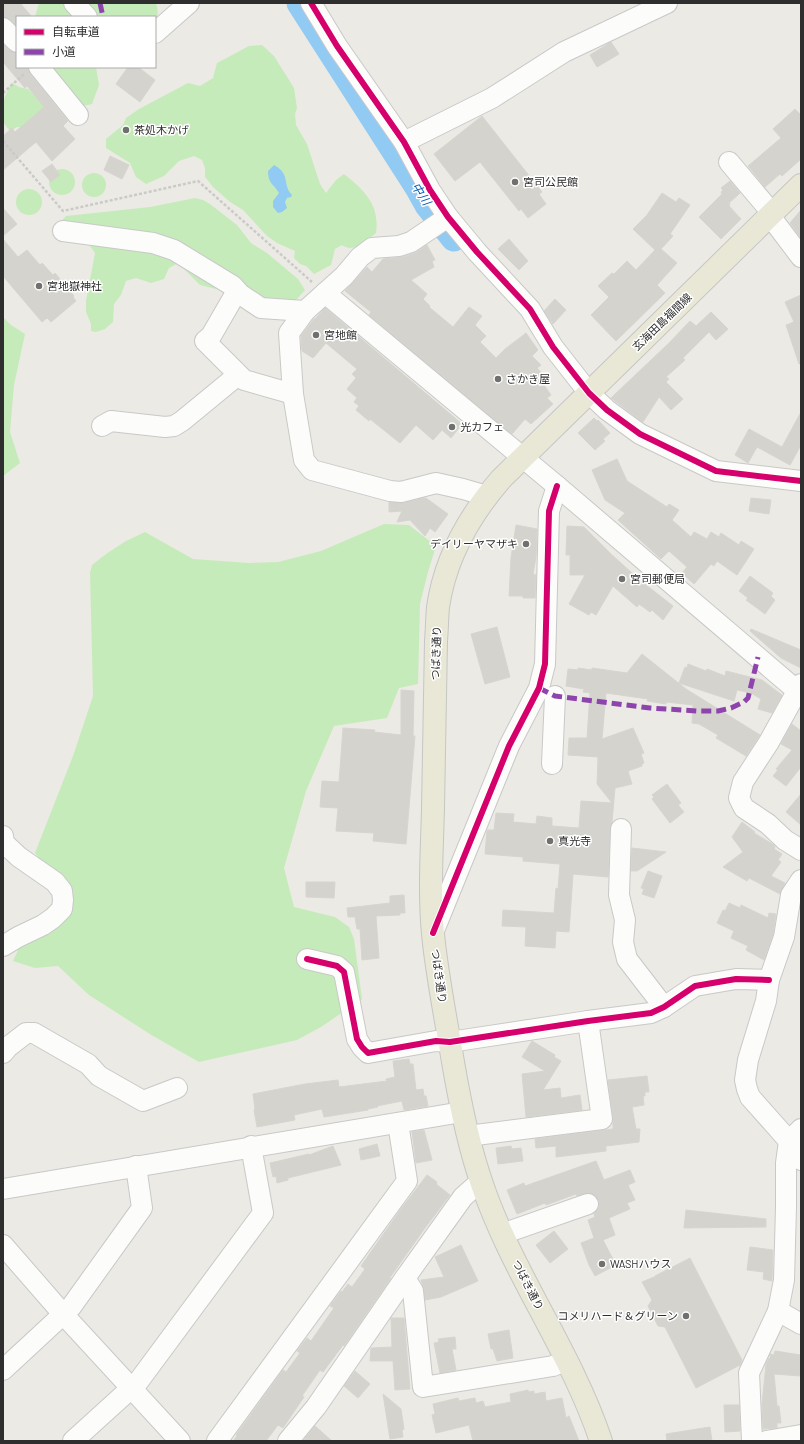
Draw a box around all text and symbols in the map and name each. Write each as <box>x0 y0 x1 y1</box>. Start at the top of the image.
legend <box>16 16 156 68</box>
text: 自転車道 <box>52 24 100 38</box>
text: 小道 <box>52 44 76 58</box>
place label: 茶処木かげ <box>134 123 189 136</box>
marker: 茶処木かげ <box>121 125 131 135</box>
place label: 宮司公民館 <box>523 175 578 188</box>
marker: 宮司公民館 <box>510 177 520 187</box>
water label: 中川 <box>409 180 435 209</box>
place label: 宮地嶽神社 <box>47 279 102 292</box>
marker: 宮地嶽神社 <box>34 281 44 291</box>
street label: 玄海田島福間線 <box>629 290 694 353</box>
place label: 宮地館 <box>324 328 357 341</box>
marker: 宮地館 <box>311 330 321 340</box>
place label: さかき屋 <box>506 372 550 385</box>
marker: さかき屋 <box>493 374 503 384</box>
place label: 光カフェ <box>460 420 504 433</box>
marker: 光カフェ <box>447 422 457 432</box>
place label: デイリーヤマザキ <box>430 537 518 550</box>
marker: デイリーヤマザキ <box>521 539 531 549</box>
place label: 宮司郵便局 <box>630 572 685 585</box>
marker: 宮司郵便局 <box>617 574 627 584</box>
street label: つばき通り <box>428 625 443 681</box>
place label: 真光寺 <box>558 834 591 847</box>
marker: 真光寺 <box>545 836 555 846</box>
street label: つばき通り <box>429 948 450 1004</box>
street label: つばき通り <box>510 1257 547 1312</box>
place label: WASHハウス <box>610 1257 672 1270</box>
marker: WASHハウス <box>597 1259 607 1269</box>
place label: コメリハード＆グリーン <box>558 1309 678 1322</box>
marker: コメリハード＆グリーン <box>681 1311 691 1321</box>

